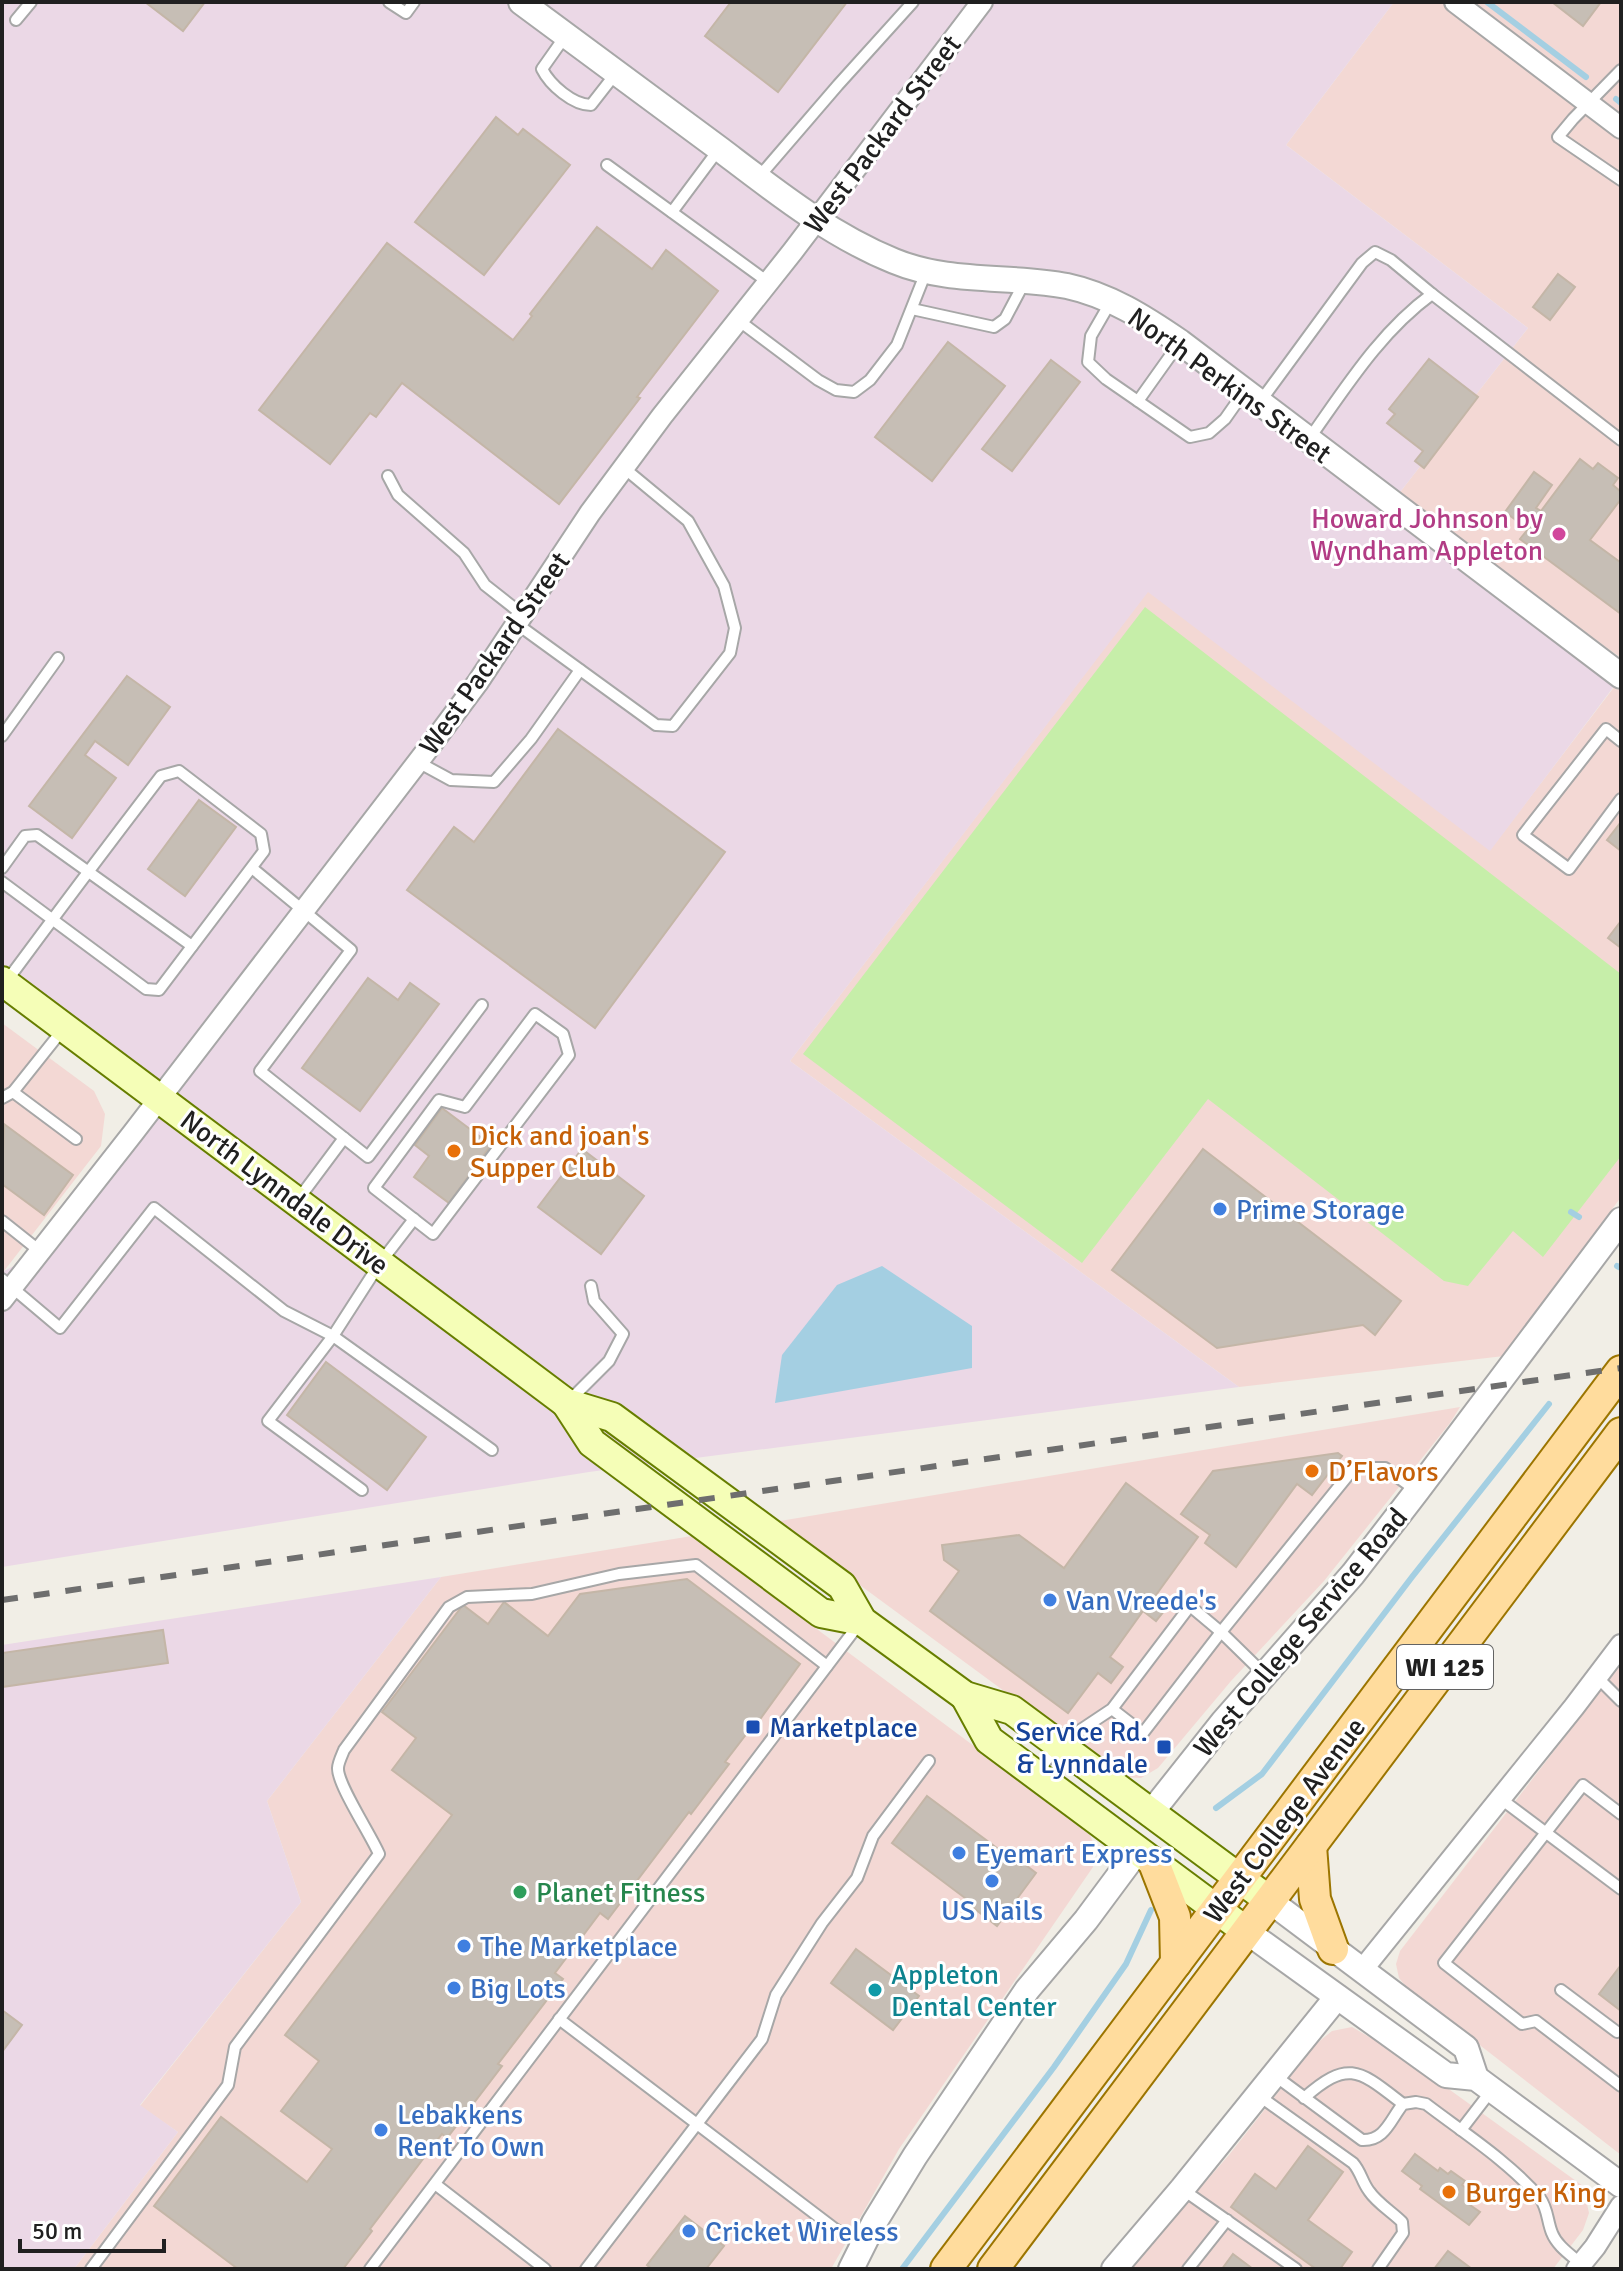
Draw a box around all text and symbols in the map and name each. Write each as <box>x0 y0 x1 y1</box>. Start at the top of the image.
street label: West Packard Street <box>797 28 969 241</box>
street label: North Perkins Street <box>1121 301 1338 471</box>
place label: Howard Johnson by Wyndham Appleton <box>1310 502 1543 568</box>
marker: Howard Johnson by Wyndham Appleton <box>1550 525 1568 543</box>
street label: West Packard Street <box>412 545 578 762</box>
street label: North Lynndale Drive <box>173 1103 395 1282</box>
place label: Dick and joan's Supper Club <box>470 1119 649 1185</box>
marker: Dick and joan's Supper Club <box>445 1142 463 1160</box>
place label: Prime Storage <box>1236 1193 1405 1227</box>
marker: Prime Storage <box>1211 1200 1229 1218</box>
place label: D’Flavors <box>1328 1455 1439 1489</box>
marker: D’Flavors <box>1303 1462 1321 1480</box>
street label: West College Service Road <box>1187 1501 1415 1764</box>
place label: Van Vreede's <box>1066 1584 1217 1618</box>
marker: Van Vreede's <box>1041 1591 1059 1609</box>
road number: WI 125 <box>1397 1645 1493 1689</box>
place label: Marketplace <box>769 1711 918 1745</box>
street label: West College Avenue <box>1196 1711 1373 1930</box>
place label: Service Rd. & Lynndale <box>1016 1715 1148 1781</box>
marker: Marketplace <box>744 1718 762 1736</box>
marker: Service Rd. & Lynndale <box>1155 1738 1173 1756</box>
place label: Eyemart Express <box>975 1837 1172 1871</box>
marker: Eyemart Express <box>950 1844 968 1862</box>
marker: US Nails <box>983 1872 1001 1890</box>
place label: Planet Fitness <box>536 1876 705 1910</box>
marker: Planet Fitness <box>511 1883 529 1901</box>
place label: US Nails <box>941 1894 1043 1928</box>
place label: The Marketplace <box>480 1930 678 1964</box>
marker: The Marketplace <box>455 1937 473 1955</box>
place label: Appleton Dental Center <box>891 1958 1057 2024</box>
place label: Big Lots <box>470 1972 566 2006</box>
marker: Big Lots <box>445 1979 463 1997</box>
marker: Appleton Dental Center <box>866 1981 884 1999</box>
place label: Lebakkens Rent To Own <box>397 2098 545 2164</box>
marker: Lebakkens Rent To Own <box>372 2121 390 2139</box>
place label: Burger King <box>1465 2176 1607 2210</box>
marker: Burger King <box>1440 2183 1458 2201</box>
scale bar <box>20 2203 164 2253</box>
place label: Cricket Wireless <box>705 2215 899 2249</box>
text: 50 m <box>32 2216 82 2246</box>
marker: Cricket Wireless <box>680 2222 698 2240</box>

